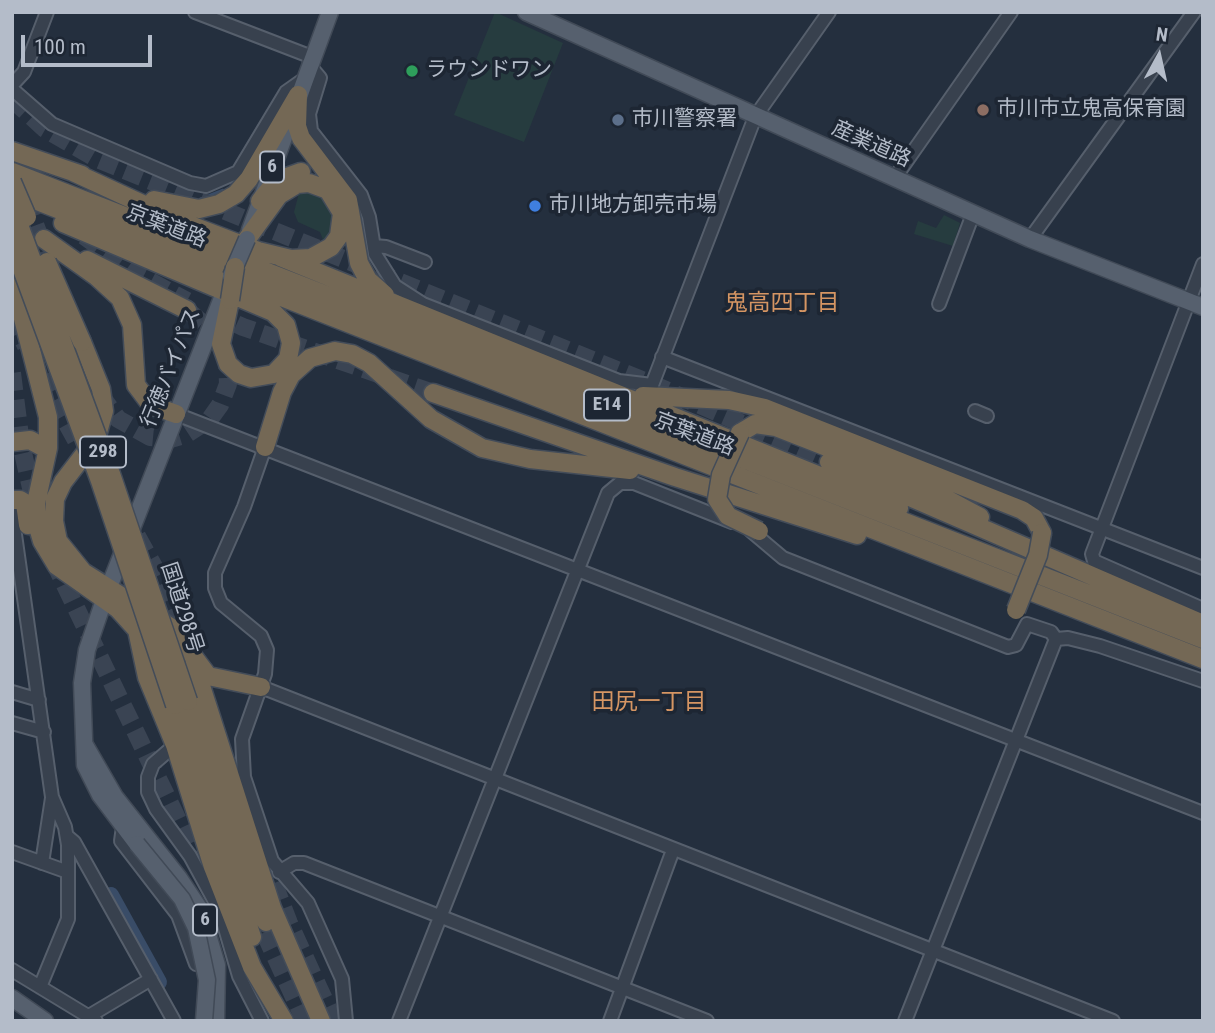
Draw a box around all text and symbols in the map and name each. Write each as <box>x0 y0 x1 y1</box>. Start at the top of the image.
scale bar <box>24 21 156 65</box>
north arrow <box>1124 21 1194 91</box>
text: N <box>1155 23 1169 47</box>
text: 100 m <box>34 35 86 59</box>
place label: ラウンドワン <box>426 58 552 84</box>
marker: ラウンドワン <box>404 63 420 79</box>
place label: 市川市立鬼高保育園 <box>997 97 1186 123</box>
marker: 市川市立鬼高保育園 <box>975 102 991 118</box>
place label: 市川警察署 <box>632 107 737 133</box>
marker: 市川警察署 <box>610 112 626 128</box>
street label: 産業道路 <box>828 116 914 174</box>
road number: 6 <box>260 152 284 182</box>
place label: 市川地方卸売市場 <box>549 193 717 219</box>
marker: 市川地方卸売市場 <box>527 198 543 214</box>
street label: 京葉道路 <box>122 200 210 254</box>
district label: 鬼高四丁目 <box>725 290 839 318</box>
street label: 行徳バイパス <box>137 305 207 431</box>
road number: E14 <box>584 390 630 420</box>
street label: 京葉道路 <box>650 408 738 462</box>
road number: 298 <box>80 436 126 467</box>
street label: 国道298号 <box>154 559 208 657</box>
district label: 田尻一丁目 <box>592 689 706 717</box>
road number: 6 <box>193 904 217 936</box>

